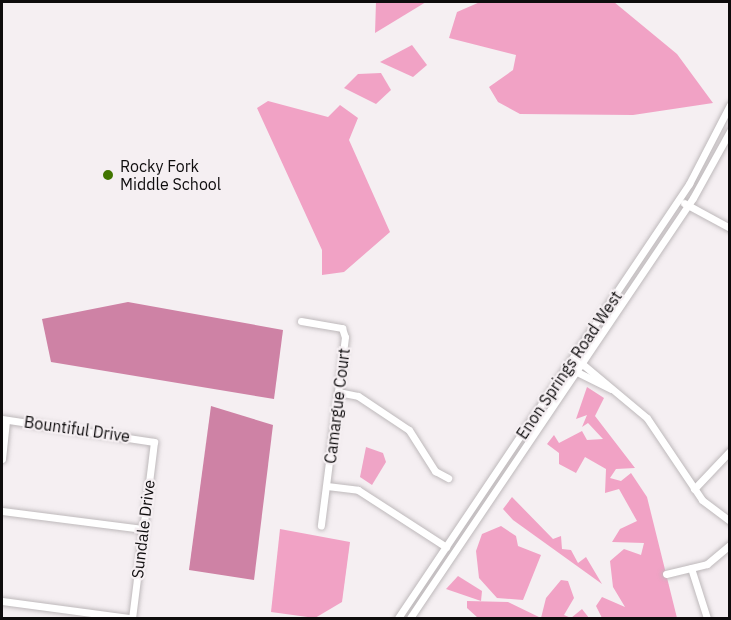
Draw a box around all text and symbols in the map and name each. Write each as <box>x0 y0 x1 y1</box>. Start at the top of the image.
place label: Rocky Fork Middle School <box>120 156 221 194</box>
marker: Rocky Fork Middle School <box>101 168 115 182</box>
street label: Enon Springs Road West <box>512 287 626 443</box>
street label: Camargue Court <box>320 347 354 465</box>
street label: Bountiful Drive <box>23 412 131 446</box>
street label: Sundale Drive <box>127 479 159 579</box>

